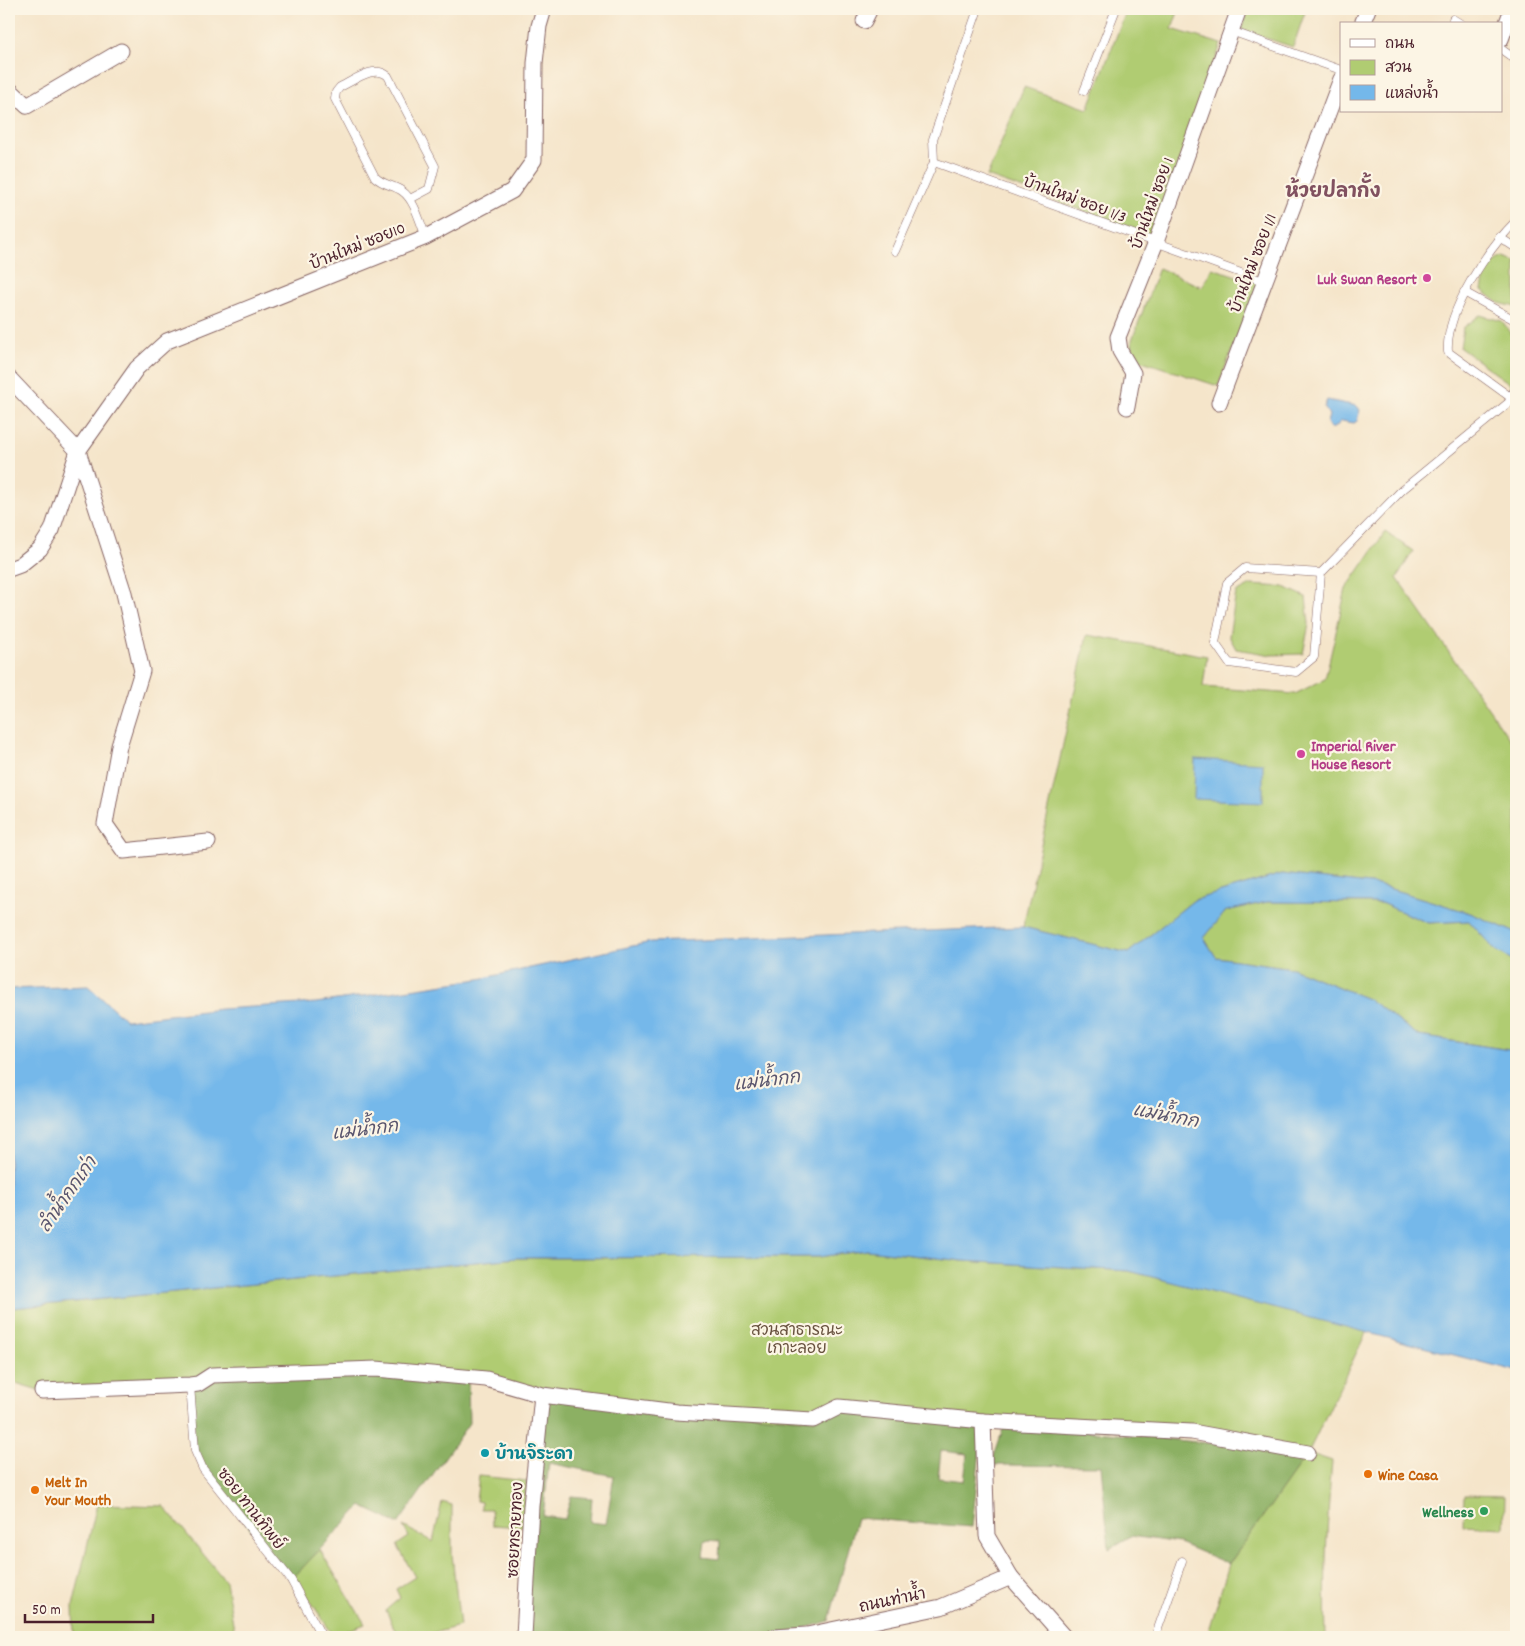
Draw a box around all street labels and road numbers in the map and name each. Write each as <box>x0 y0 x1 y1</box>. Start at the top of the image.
street label: บ้านใหม่ ซอย 1 <box>1124 154 1181 253</box>
street label: บ้านใหม่ ซอย 1/3 <box>1019 169 1130 230</box>
street label: บ้านใหม่ ซอย 1/1 <box>1223 210 1284 317</box>
street label: บ้านใหม่ ซอย10 <box>306 216 409 277</box>
street label: ซอย ทานทิพย์ <box>211 1463 291 1555</box>
street label: ซอยทรายทอง <box>502 1481 531 1579</box>
street label: ถนนท่าน้ำ <box>856 1577 928 1620</box>

